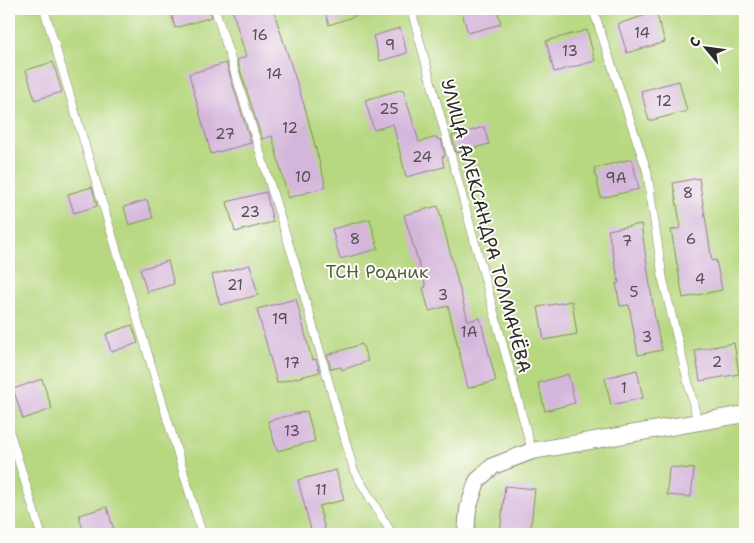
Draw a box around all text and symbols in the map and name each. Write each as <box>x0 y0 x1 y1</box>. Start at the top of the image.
north arrow <box>682 22 732 72</box>
house number: 14 <box>634 23 650 43</box>
house number: 16 <box>252 25 268 45</box>
text: С <box>685 34 705 50</box>
house number: 9 <box>385 35 395 55</box>
house number: 13 <box>562 41 578 61</box>
house number: 14 <box>266 64 282 84</box>
street label: УЛИЦА АЛЕКСАНДРА ТОЛМАЧЁВА <box>435 76 537 376</box>
house number: 12 <box>656 91 672 111</box>
house number: 25 <box>379 99 399 119</box>
house number: 12 <box>282 118 298 138</box>
house number: 27 <box>215 124 235 144</box>
house number: 24 <box>412 147 432 167</box>
house number: 10 <box>295 167 311 187</box>
house number: 9А <box>605 168 627 188</box>
house number: 8 <box>683 183 693 203</box>
house number: 23 <box>240 202 260 222</box>
house number: 8 <box>350 229 360 249</box>
house number: 6 <box>686 229 696 249</box>
house number: 7 <box>622 231 632 251</box>
park label: ТСН Родник <box>325 260 429 284</box>
house number: 4 <box>695 269 705 289</box>
house number: 21 <box>227 275 243 295</box>
house number: 5 <box>629 282 639 302</box>
house number: 3 <box>438 285 448 305</box>
house number: 19 <box>272 309 288 329</box>
house number: 1А <box>460 322 478 342</box>
house number: 3 <box>642 327 652 347</box>
house number: 2 <box>712 352 722 372</box>
house number: 17 <box>284 353 300 373</box>
house number: 1 <box>621 378 627 398</box>
house number: 13 <box>284 421 300 441</box>
house number: 11 <box>315 480 327 500</box>

